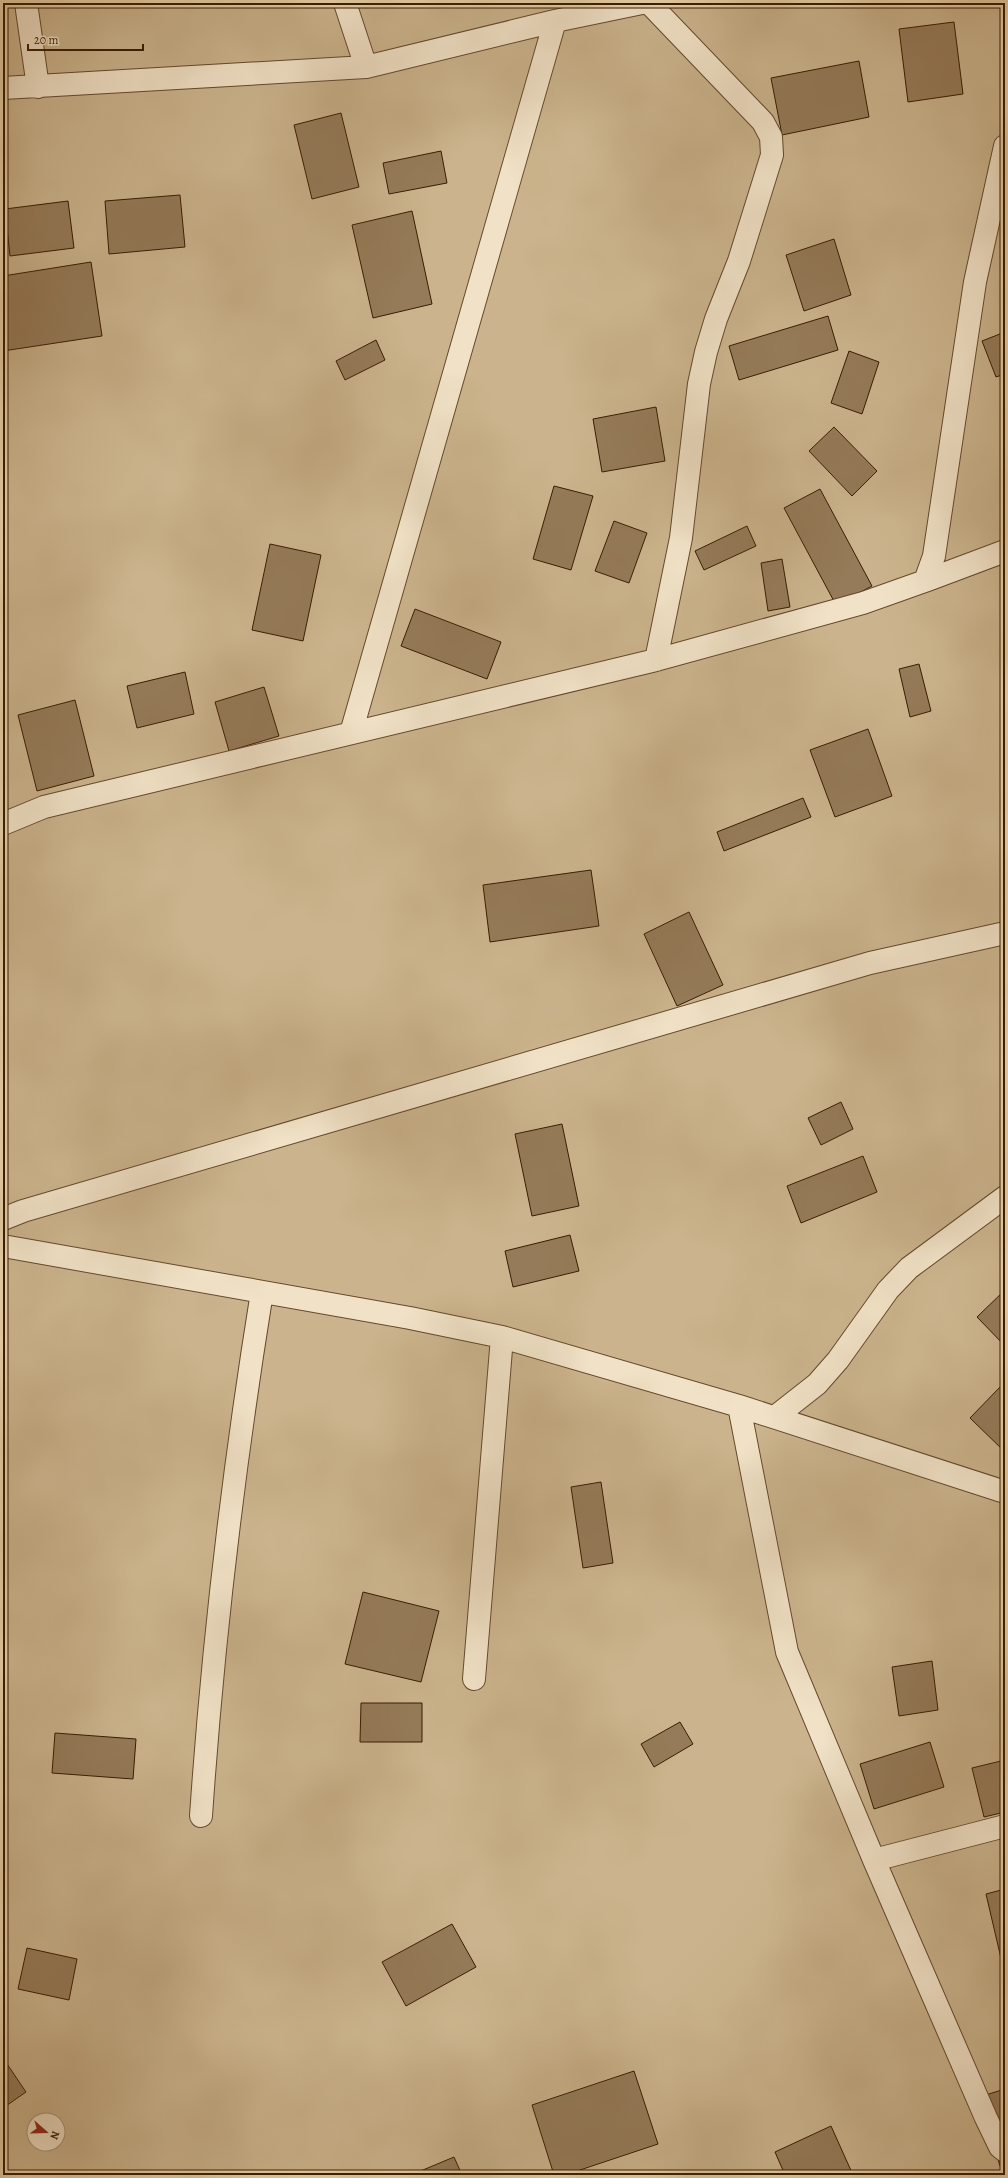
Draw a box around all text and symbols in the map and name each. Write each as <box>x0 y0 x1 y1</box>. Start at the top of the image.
scale bar <box>28 26 143 52</box>
text: 20 m <box>34 32 58 48</box>
north arrow <box>26 2112 66 2152</box>
text: N <box>47 2129 63 2142</box>

